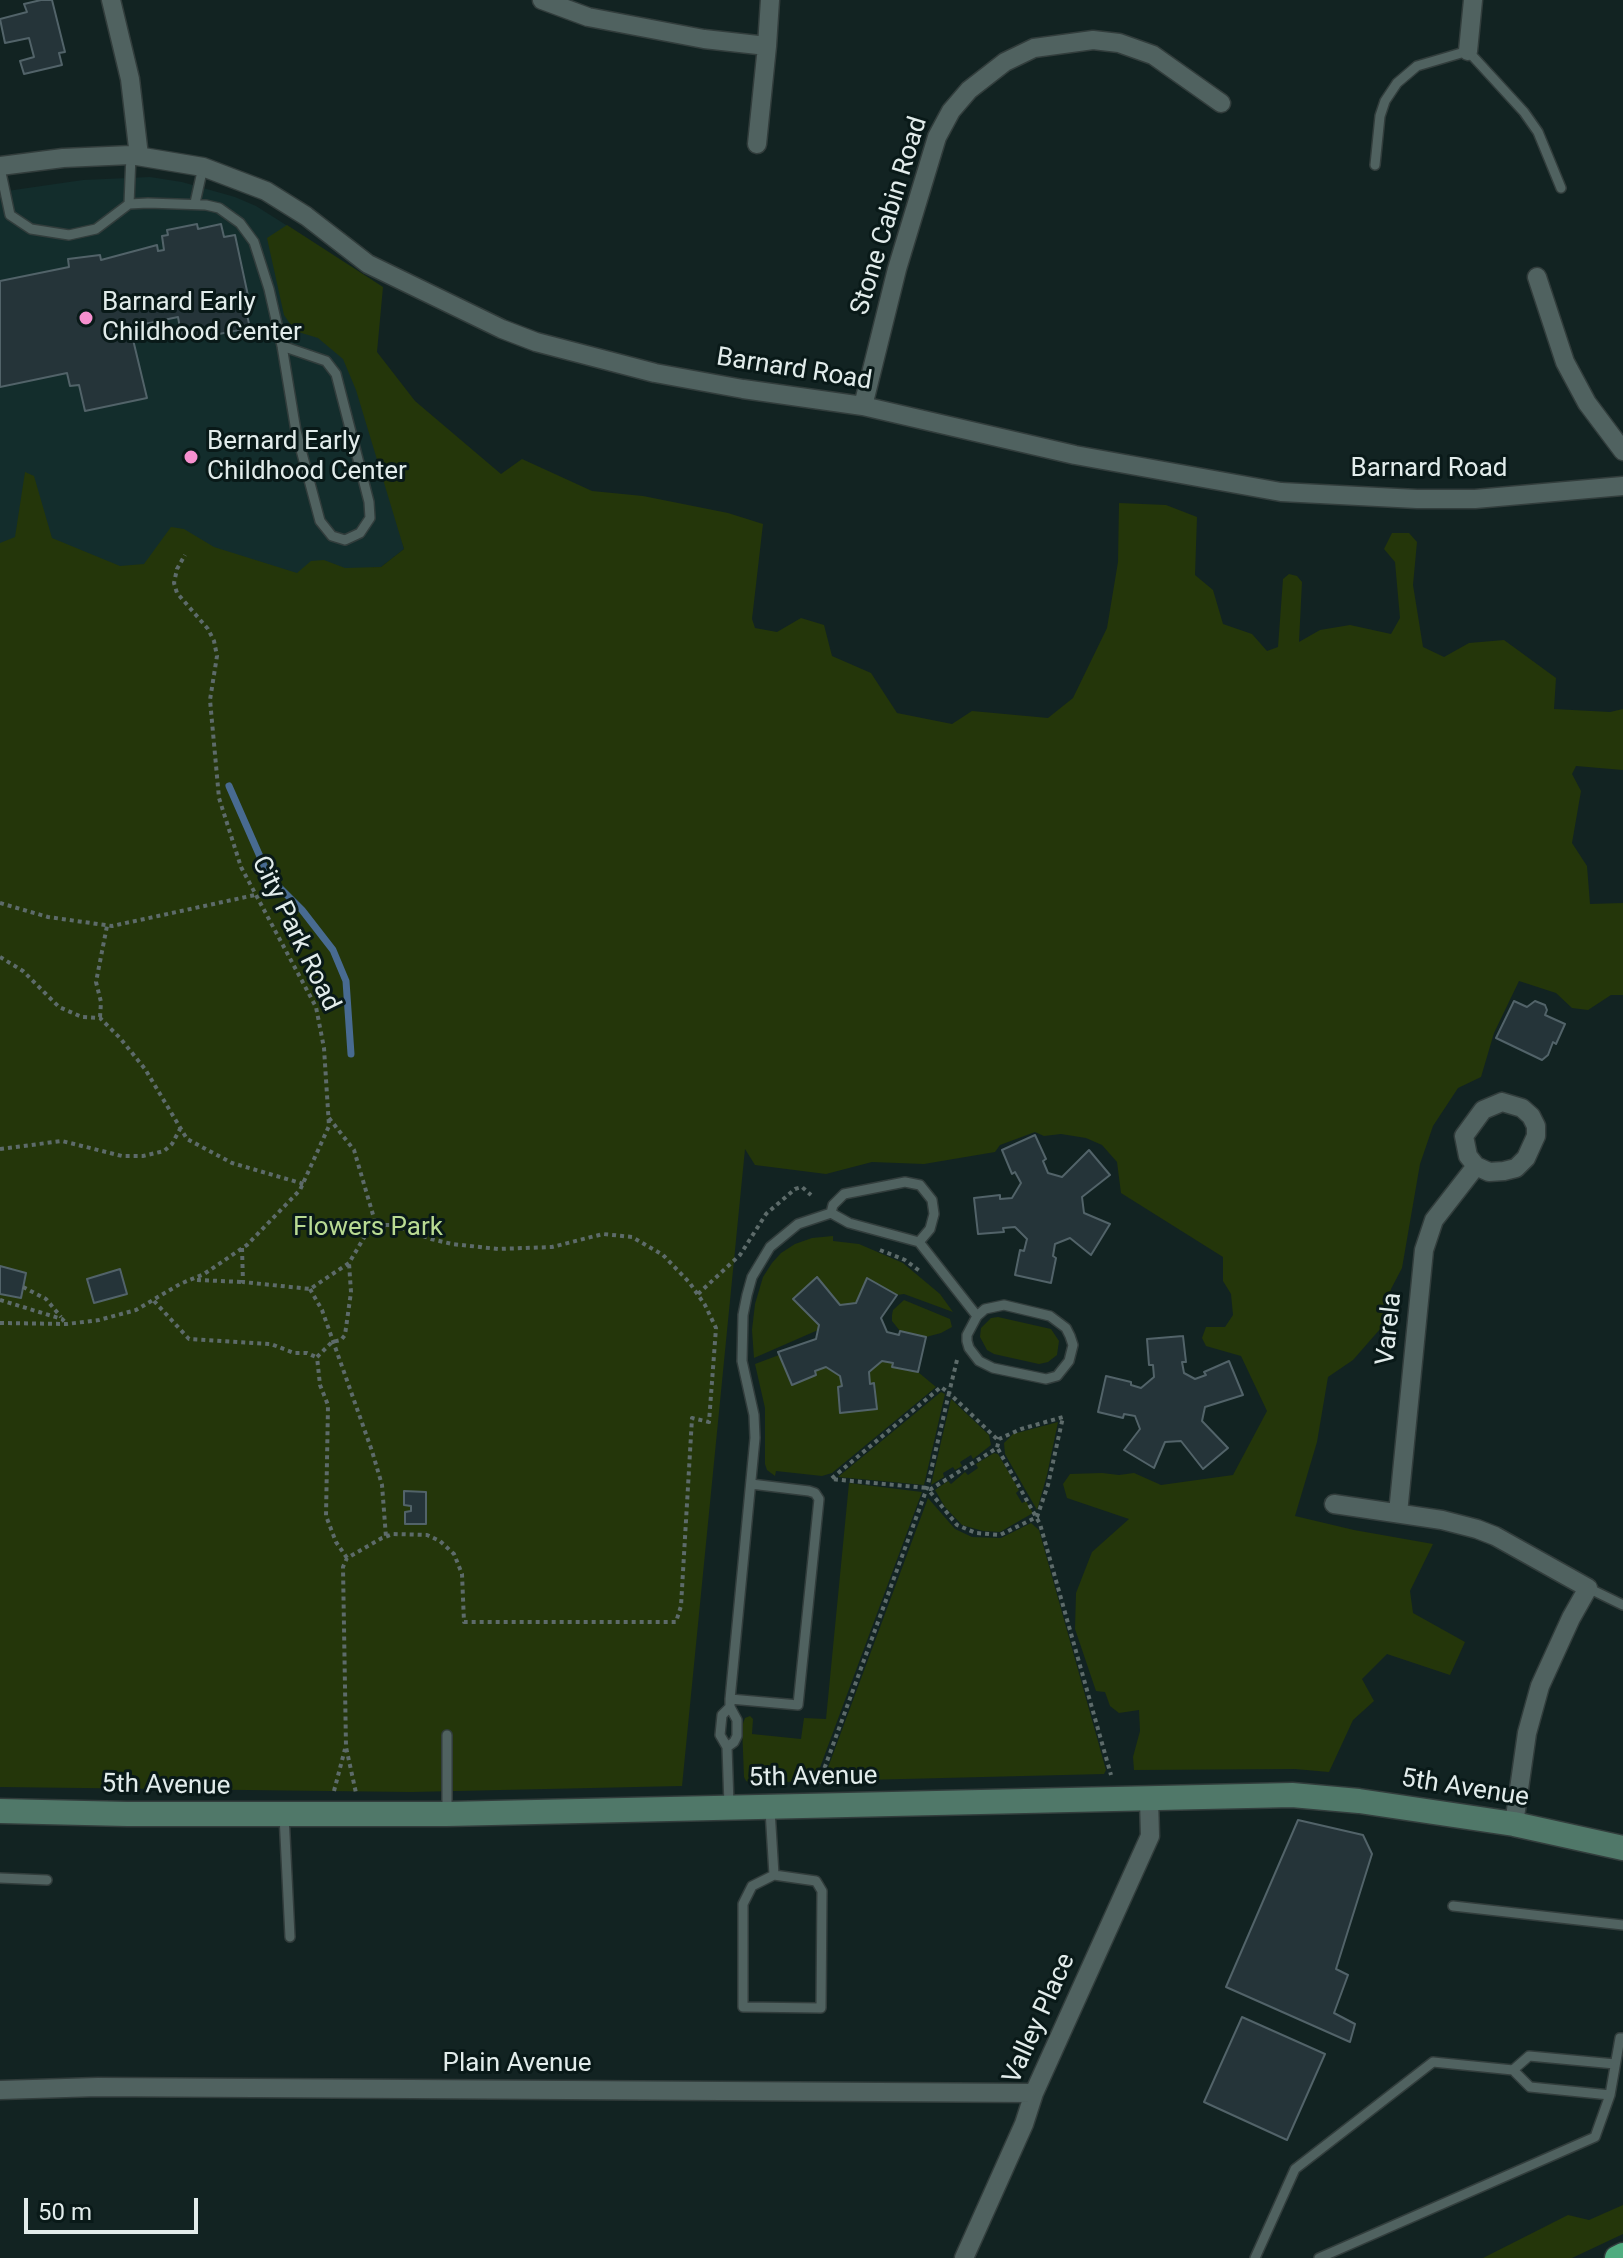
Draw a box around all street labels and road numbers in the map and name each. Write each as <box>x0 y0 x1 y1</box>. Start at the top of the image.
street label: Stone Cabin Road <box>845 113 935 319</box>
street label: Barnard Road <box>714 342 874 398</box>
street label: Barnard Road <box>1351 453 1507 485</box>
street label: City Park Road <box>244 851 346 1017</box>
street label: Varela <box>1371 1291 1409 1367</box>
street label: 5th Avenue <box>748 1761 878 1795</box>
street label: 5th Avenue <box>1399 1764 1531 1814</box>
street label: 5th Avenue <box>101 1769 231 1803</box>
street label: Valley Place <box>997 1949 1083 2089</box>
street label: Plain Avenue <box>442 2048 592 2080</box>

